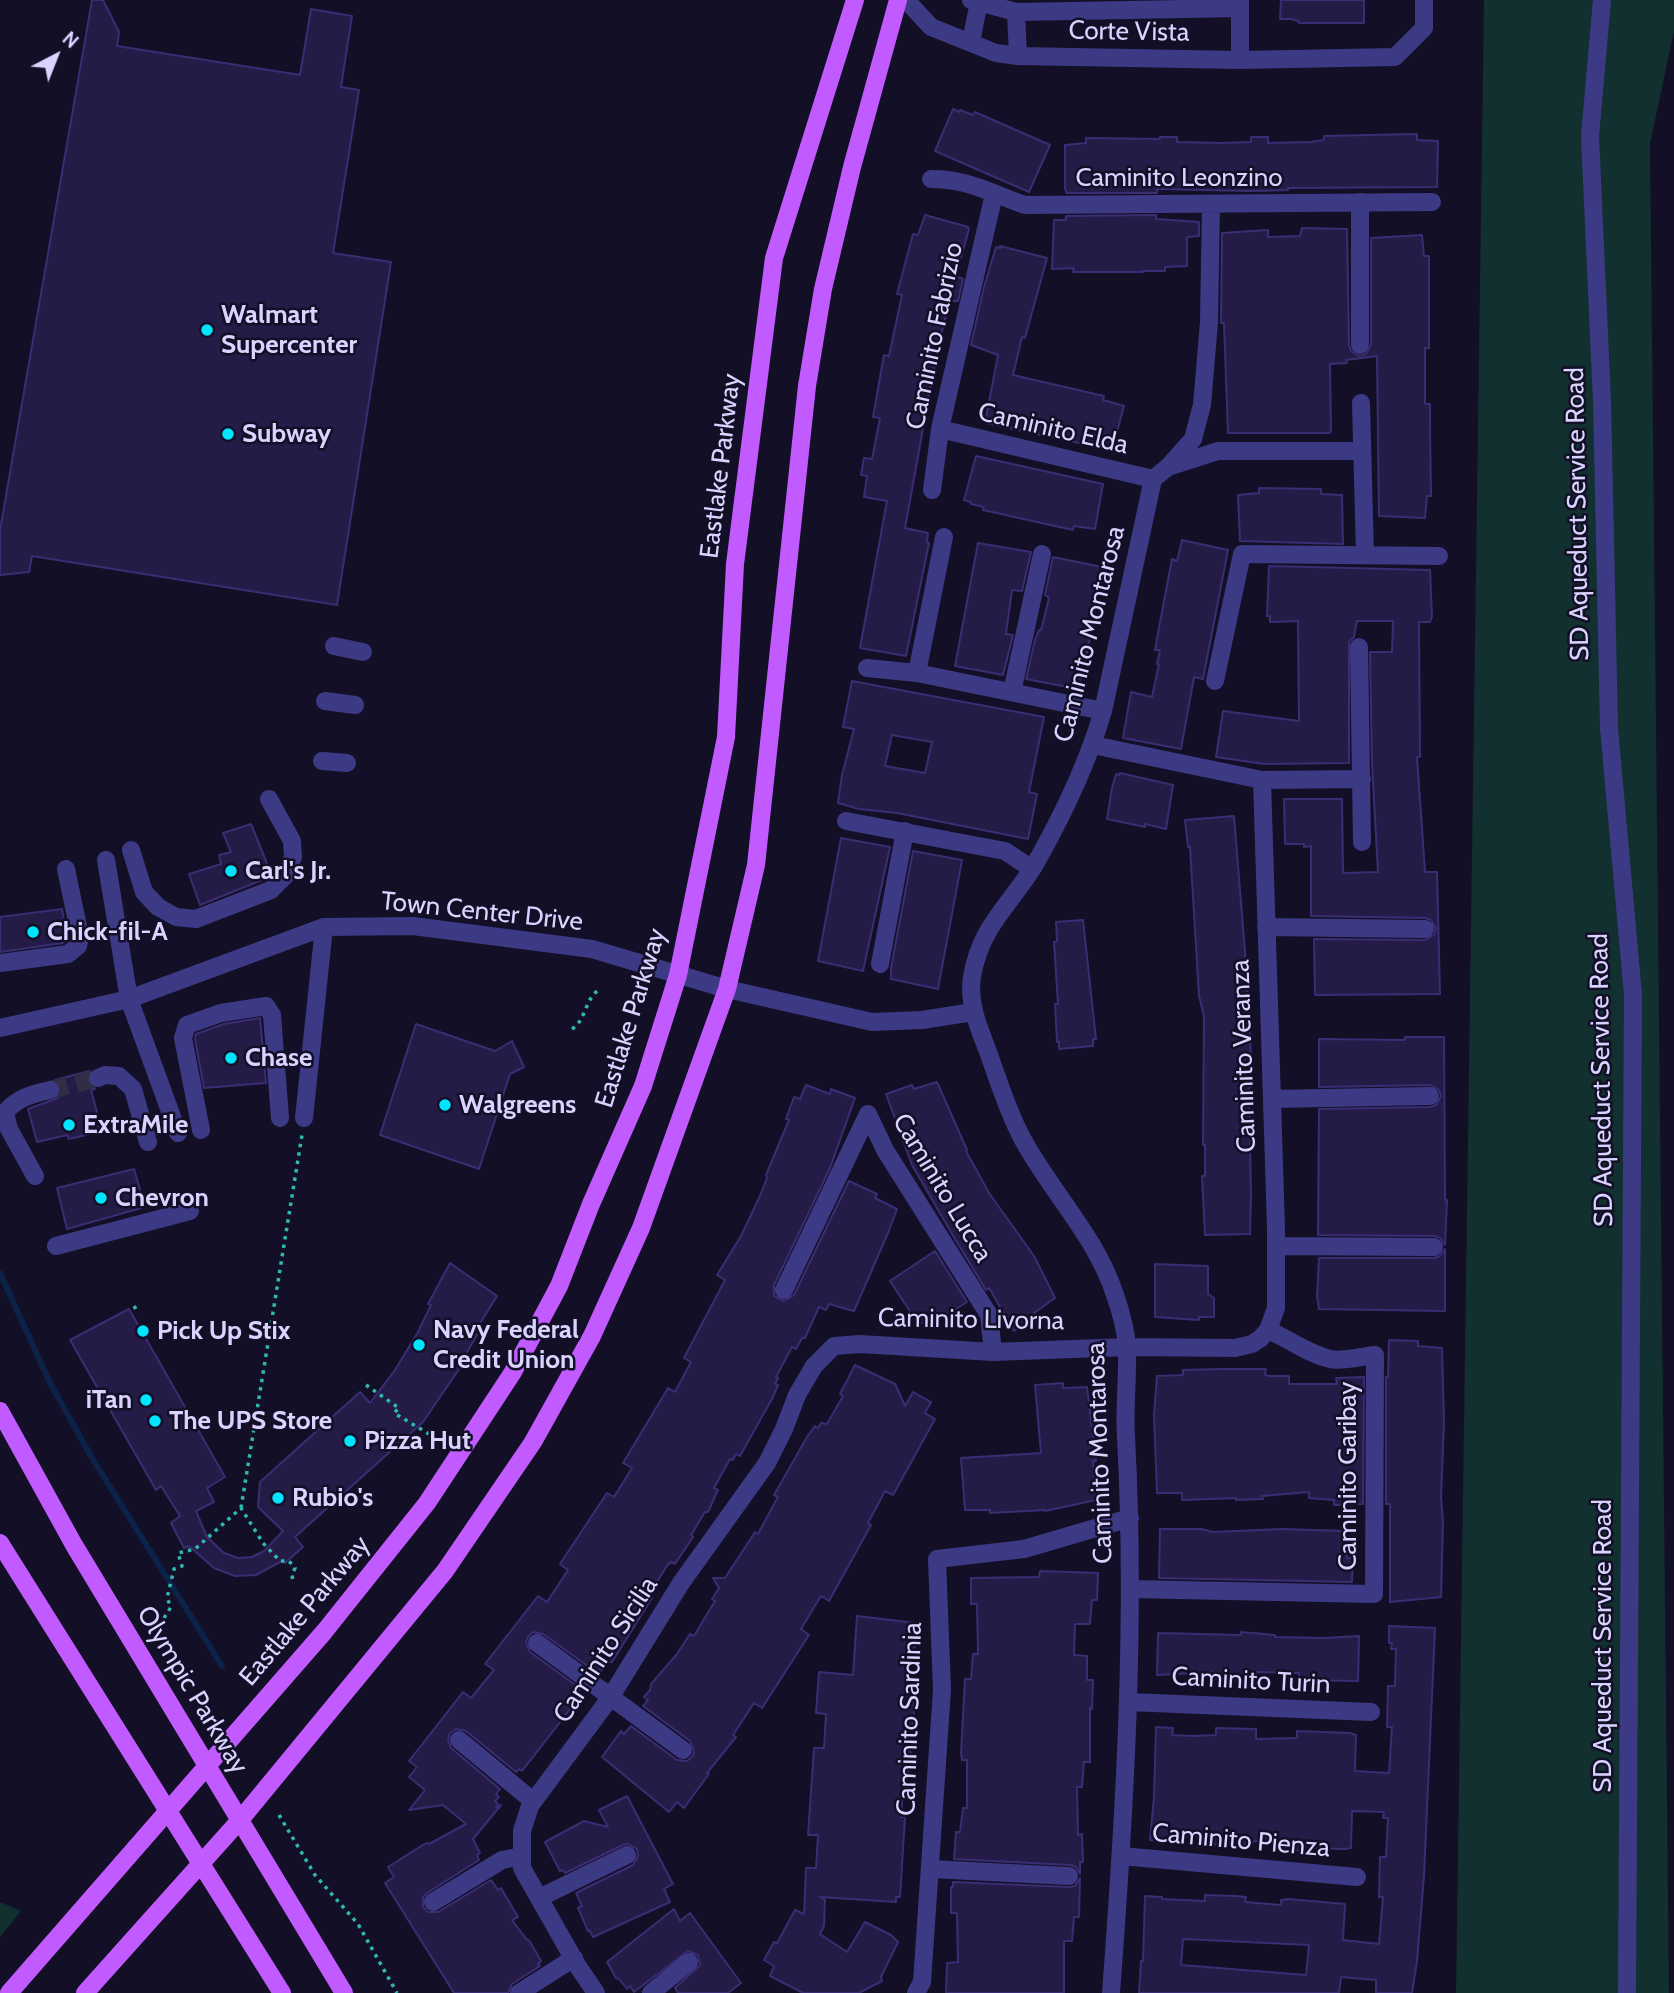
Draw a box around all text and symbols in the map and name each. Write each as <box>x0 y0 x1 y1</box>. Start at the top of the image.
street label: Corte Vista <box>1068 15 1190 49</box>
north arrow <box>21 21 91 91</box>
text: N <box>58 27 83 53</box>
street label: Caminito Leonzino <box>1075 162 1283 194</box>
street label: Caminito Fabrizio <box>900 240 970 432</box>
place label: Walmart Supercenter <box>221 299 357 360</box>
marker: Walmart Supercenter <box>199 322 215 338</box>
street label: SD Aqueduct Service Road <box>1560 367 1596 661</box>
street label: Eastlake Parkway <box>694 372 748 560</box>
street label: Caminito Elda <box>975 397 1131 461</box>
place label: Subway <box>242 418 331 450</box>
marker: Subway <box>220 426 236 442</box>
street label: Caminito Montarosa <box>1048 523 1132 745</box>
place label: Carl's Jr. <box>245 855 331 887</box>
marker: Carl's Jr. <box>223 863 239 879</box>
street label: Town Center Drive <box>379 886 585 938</box>
place label: Chick-fil-A <box>47 916 168 948</box>
marker: Chick-fil-A <box>25 924 41 940</box>
street label: Eastlake Parkway <box>589 925 673 1111</box>
street label: SD Aqueduct Service Road <box>1584 933 1620 1227</box>
street label: Caminito Veranza <box>1225 959 1263 1153</box>
place label: Chase <box>245 1042 312 1074</box>
marker: Chase <box>223 1050 239 1066</box>
place label: Walgreens <box>459 1089 576 1121</box>
marker: Walgreens <box>437 1097 453 1113</box>
street label: Caminito Lucca <box>885 1108 999 1268</box>
place label: ExtraMile <box>83 1109 188 1141</box>
marker: ExtraMile <box>61 1117 77 1133</box>
place label: Chevron <box>115 1182 209 1214</box>
marker: Chevron <box>93 1190 109 1206</box>
street label: Caminito Livorna <box>878 1303 1064 1337</box>
place label: Navy Federal Credit Union <box>433 1314 579 1376</box>
place label: Pick Up Stix <box>157 1315 291 1347</box>
marker: Pick Up Stix <box>135 1323 151 1339</box>
marker: Navy Federal Credit Union <box>411 1337 427 1353</box>
street label: Caminito Montarosa <box>1081 1342 1119 1564</box>
street label: Caminito Garibay <box>1332 1382 1364 1570</box>
place label: iTan <box>86 1384 132 1416</box>
marker: iTan <box>138 1392 154 1408</box>
place label: The UPS Store <box>169 1405 332 1437</box>
marker: The UPS Store <box>147 1413 163 1429</box>
place label: Pizza Hut <box>364 1425 471 1457</box>
marker: Pizza Hut <box>342 1433 358 1449</box>
place label: Rubio's <box>292 1482 373 1514</box>
marker: Rubio's <box>270 1490 286 1506</box>
street label: SD Aqueduct Service Road <box>1587 1499 1619 1793</box>
street label: Eastlake Parkway <box>233 1530 377 1692</box>
street label: Caminito Sicilia <box>547 1571 665 1729</box>
street label: Olympic Parkway <box>130 1600 254 1780</box>
street label: Caminito Sardinia <box>891 1622 929 1816</box>
street label: Caminito Turin <box>1171 1661 1331 1701</box>
street label: Caminito Pienza <box>1151 1818 1331 1864</box>

